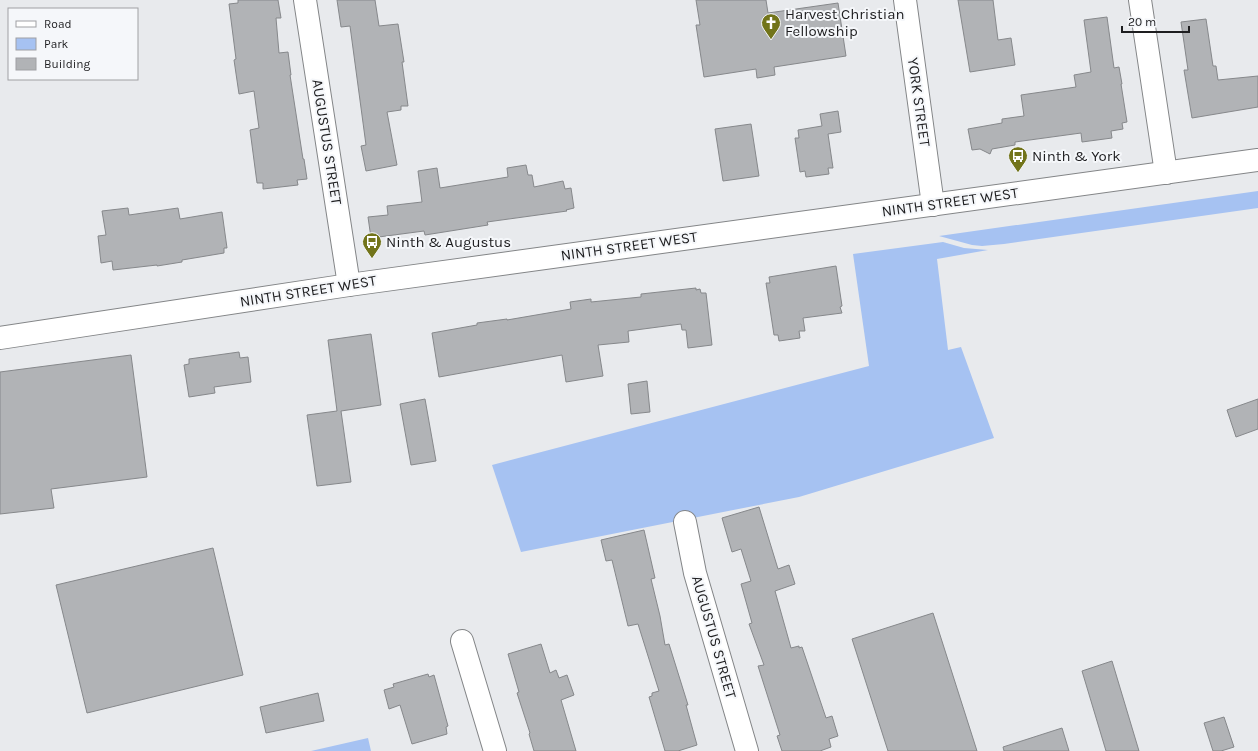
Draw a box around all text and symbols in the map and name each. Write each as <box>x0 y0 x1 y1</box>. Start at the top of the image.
place label: Harvest Christian Fellowship <box>785 5 904 40</box>
legend <box>8 8 138 80</box>
scale bar <box>1122 8 1189 34</box>
church icon: Harvest Christian Fellowship <box>760 12 782 40</box>
text: 20 m <box>1128 15 1156 29</box>
text: Road <box>44 17 72 31</box>
text: Park <box>44 37 69 51</box>
street label: YORK STREET <box>904 56 934 148</box>
text: Building <box>44 57 91 71</box>
street label: AUGUSTUS STREET <box>308 78 346 207</box>
bus stop icon: Ninth & York <box>1007 145 1029 173</box>
place label: Ninth & York <box>1032 147 1121 165</box>
street label: NINTH STREET WEST <box>880 183 1020 221</box>
street label: NINTH STREET WEST <box>559 227 699 265</box>
bus stop icon: Ninth & Augustus <box>361 231 383 259</box>
place label: Ninth & Augustus <box>386 233 511 251</box>
street label: NINTH STREET WEST <box>238 271 378 311</box>
street label: AUGUSTUS STREET <box>688 573 740 701</box>

